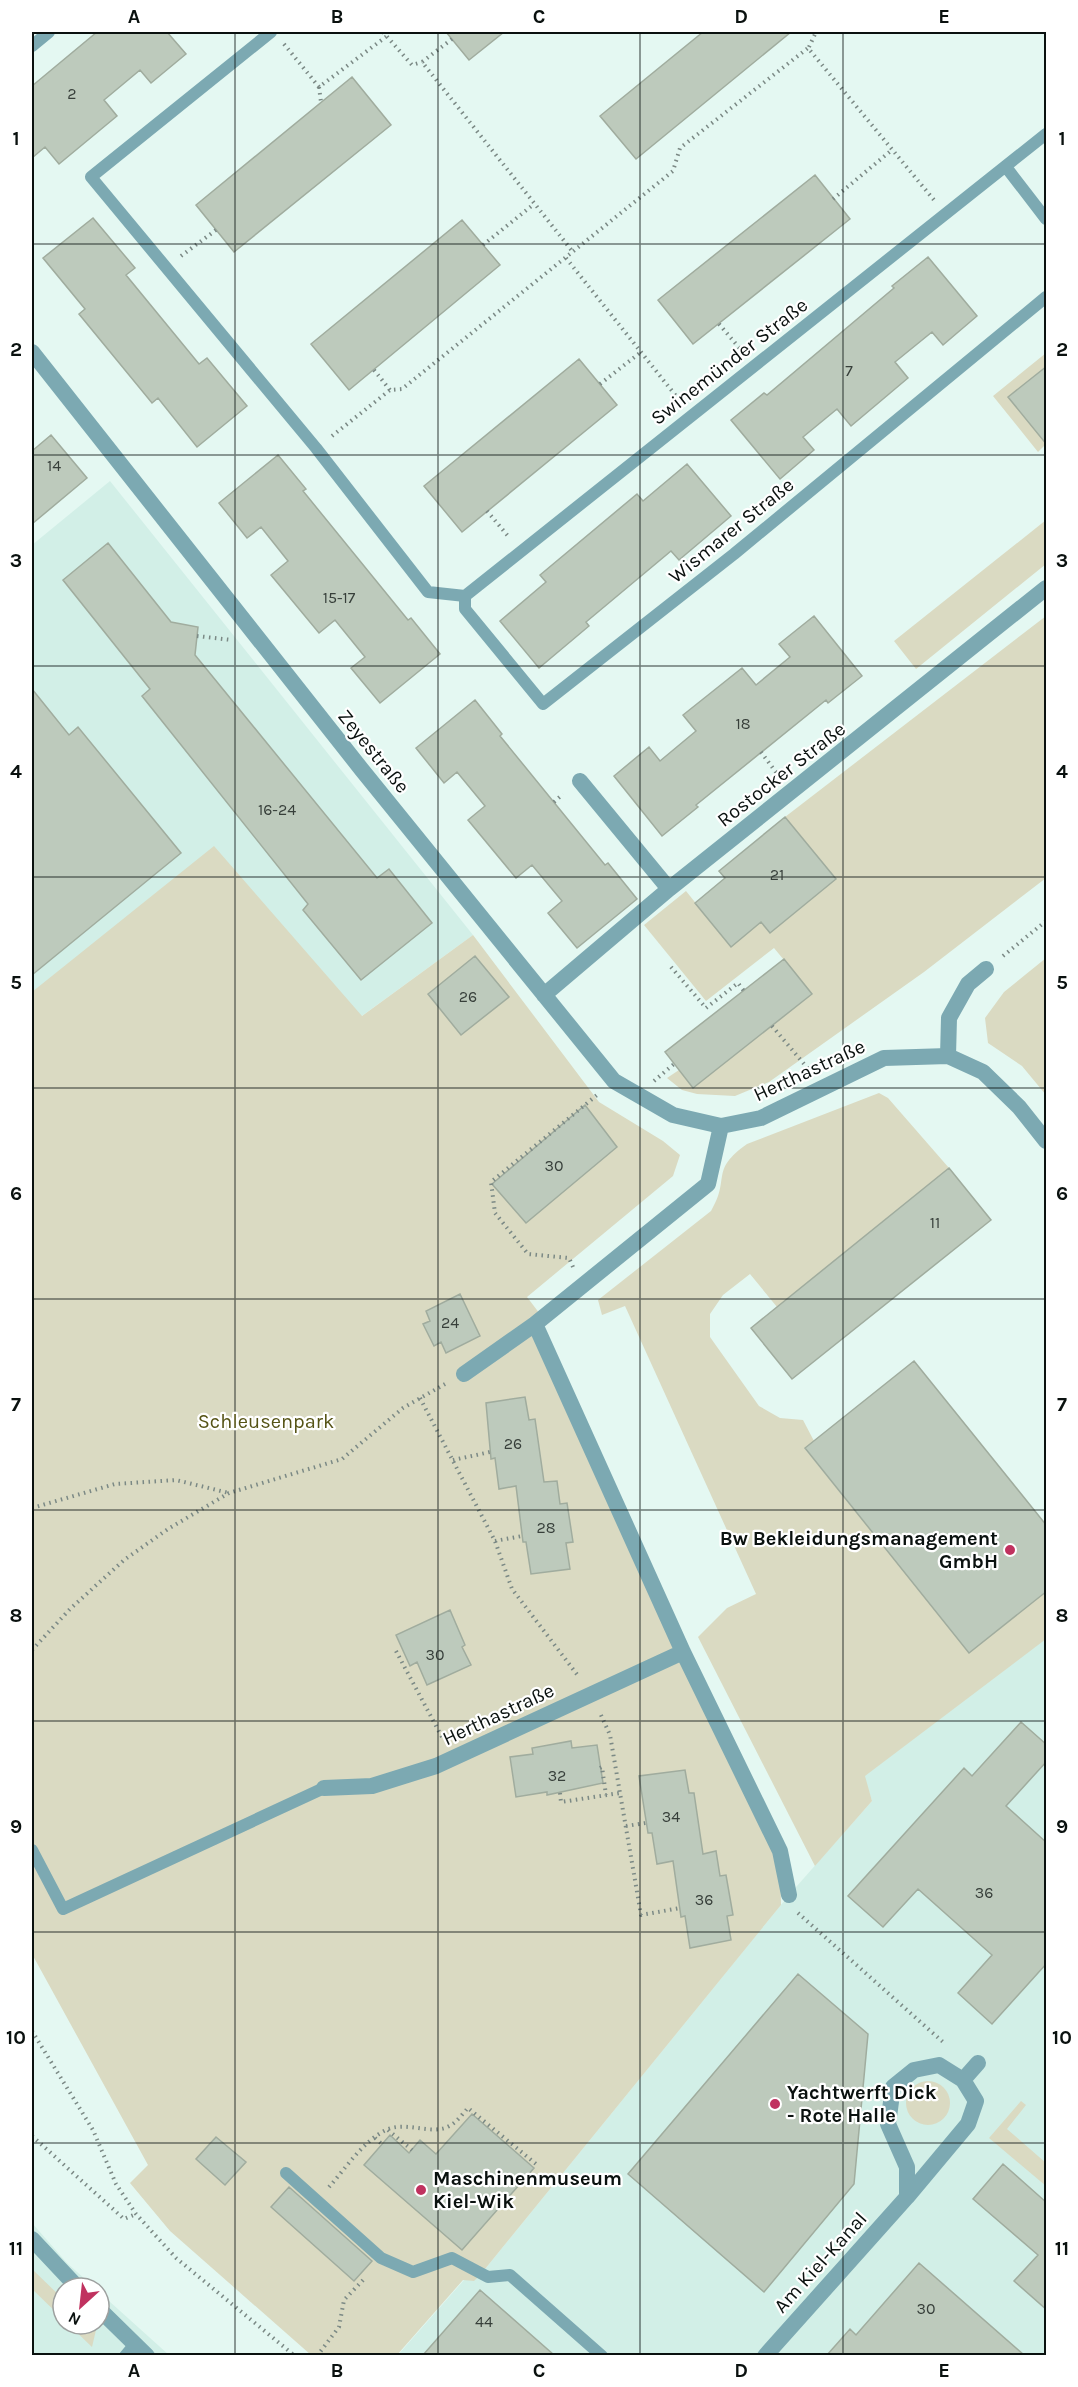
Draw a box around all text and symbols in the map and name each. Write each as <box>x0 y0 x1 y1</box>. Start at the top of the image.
text: A <box>128 5 141 28</box>
text: B <box>331 5 343 28</box>
text: C <box>533 5 545 28</box>
text: D <box>734 5 748 28</box>
text: E <box>938 5 950 28</box>
house number: 2 <box>67 84 77 103</box>
text: 1 <box>12 127 20 150</box>
text: 1 <box>1058 127 1066 150</box>
street label: Swinemünder Straße <box>646 293 812 430</box>
text: 2 <box>10 338 22 361</box>
text: 2 <box>1056 338 1068 361</box>
house number: 7 <box>845 361 853 380</box>
house number: 14 <box>47 456 61 475</box>
street label: Wismarer Straße <box>664 473 798 588</box>
text: 3 <box>10 549 22 572</box>
text: 3 <box>1056 549 1068 572</box>
house number: 15-17 <box>323 588 356 607</box>
street label: Zeyestraße <box>333 705 414 798</box>
house number: 18 <box>735 714 751 733</box>
street label: Rostocker Straße <box>713 717 850 832</box>
text: 4 <box>10 760 22 783</box>
text: 4 <box>1056 760 1068 783</box>
house number: 16-24 <box>258 800 296 819</box>
house number: 21 <box>770 865 784 884</box>
text: 5 <box>10 971 22 994</box>
text: 5 <box>1056 971 1068 994</box>
house number: 26 <box>459 987 477 1006</box>
street label: Herthastraße <box>750 1035 869 1106</box>
house number: 30 <box>545 1156 563 1175</box>
text: 6 <box>10 1182 22 1205</box>
text: 6 <box>1056 1182 1068 1205</box>
house number: 11 <box>930 1213 940 1232</box>
house number: 24 <box>441 1313 459 1332</box>
text: 7 <box>11 1393 21 1416</box>
text: 7 <box>1057 1393 1067 1416</box>
park label: Schleusenpark <box>198 1410 334 1433</box>
house number: 26 <box>504 1434 522 1453</box>
house number: 28 <box>536 1518 556 1537</box>
place label: Bw Bekleidungsmanagement GmbH <box>720 1527 998 1573</box>
marker: Bw Bekleidungsmanagement GmbH <box>1003 1543 1017 1557</box>
text: 8 <box>10 1604 22 1627</box>
text: 8 <box>1056 1604 1068 1627</box>
house number: 30 <box>426 1645 444 1664</box>
street label: Herthastraße <box>439 1679 558 1750</box>
house number: 32 <box>548 1766 566 1785</box>
house number: 34 <box>662 1807 680 1826</box>
text: 9 <box>10 1815 22 1838</box>
text: 9 <box>1056 1815 1068 1838</box>
house number: 36 <box>975 1883 993 1902</box>
house number: 36 <box>695 1890 713 1909</box>
text: 10 <box>6 2026 26 2049</box>
text: 10 <box>1052 2026 1072 2049</box>
place label: Yachtwerft Dick - Rote Halle <box>787 2081 937 2127</box>
marker: Yachtwerft Dick - Rote Halle <box>768 2097 782 2111</box>
place label: Maschinenmuseum Kiel-Wik <box>433 2167 622 2213</box>
marker: Maschinenmuseum Kiel-Wik <box>414 2183 428 2197</box>
street label: Am Kiel-Kanal <box>769 2207 872 2317</box>
text: 11 <box>9 2237 23 2260</box>
text: 11 <box>1055 2237 1069 2260</box>
north arrow <box>51 2276 111 2336</box>
house number: 30 <box>917 2299 935 2318</box>
text: N <box>65 2308 84 2330</box>
house number: 44 <box>475 2312 493 2331</box>
text: A <box>128 2359 141 2382</box>
text: B <box>331 2359 343 2382</box>
text: C <box>533 2359 545 2382</box>
text: D <box>734 2359 748 2382</box>
text: E <box>938 2359 950 2382</box>

